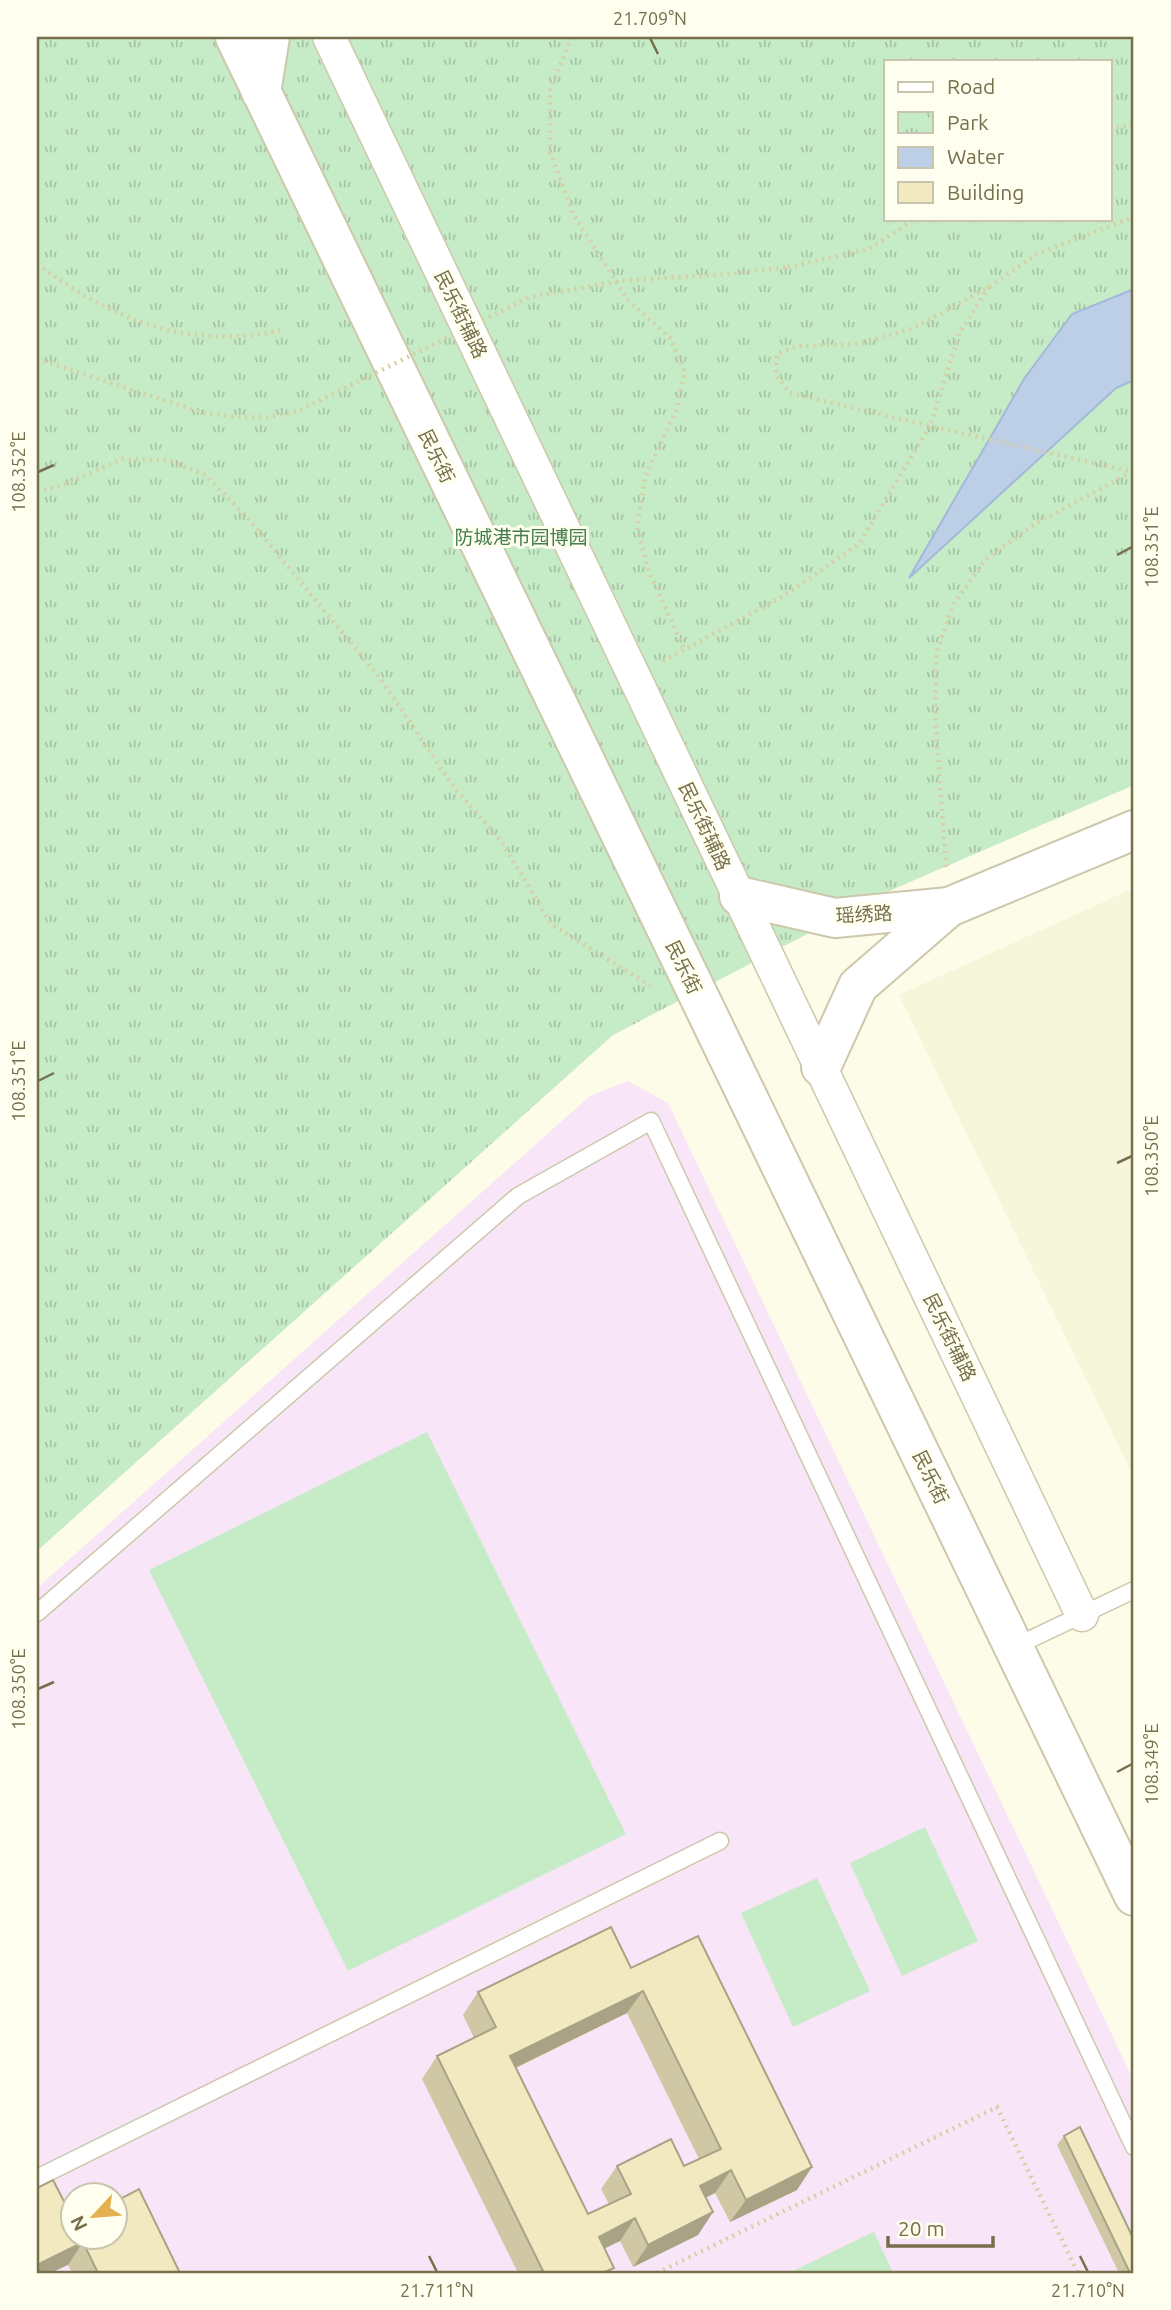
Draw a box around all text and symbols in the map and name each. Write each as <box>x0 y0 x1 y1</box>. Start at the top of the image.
text: 21.709°N <box>613 8 687 28</box>
legend <box>884 60 1112 220</box>
text: Road <box>947 74 995 98</box>
text: Park <box>947 110 989 134</box>
text: Water <box>947 144 1005 168</box>
text: Building <box>947 180 1024 204</box>
street label: 民乐街辅路 <box>430 266 492 362</box>
street label: 民乐街 <box>415 426 459 486</box>
text: 108.352°E <box>8 431 28 513</box>
text: 108.351°E <box>1141 506 1161 588</box>
park label: 防城港市园博园 <box>454 526 588 548</box>
street label: 民乐街辅路 <box>675 778 735 874</box>
street label: 瑶绣路 <box>835 902 893 926</box>
street label: 民乐街 <box>662 937 706 997</box>
text: 108.351°E <box>8 1040 28 1122</box>
text: 108.350°E <box>1141 1115 1161 1197</box>
street label: 民乐街辅路 <box>919 1289 981 1385</box>
street label: 民乐街 <box>909 1447 953 1507</box>
text: 108.350°E <box>8 1648 28 1730</box>
text: 108.349°E <box>1141 1723 1161 1805</box>
north arrow <box>60 2180 130 2250</box>
scale bar <box>888 2205 992 2249</box>
text: N <box>66 2212 92 2235</box>
text: 20 m <box>898 2216 945 2240</box>
text: 21.711°N <box>400 2280 474 2300</box>
text: 21.710°N <box>1051 2280 1125 2300</box>

